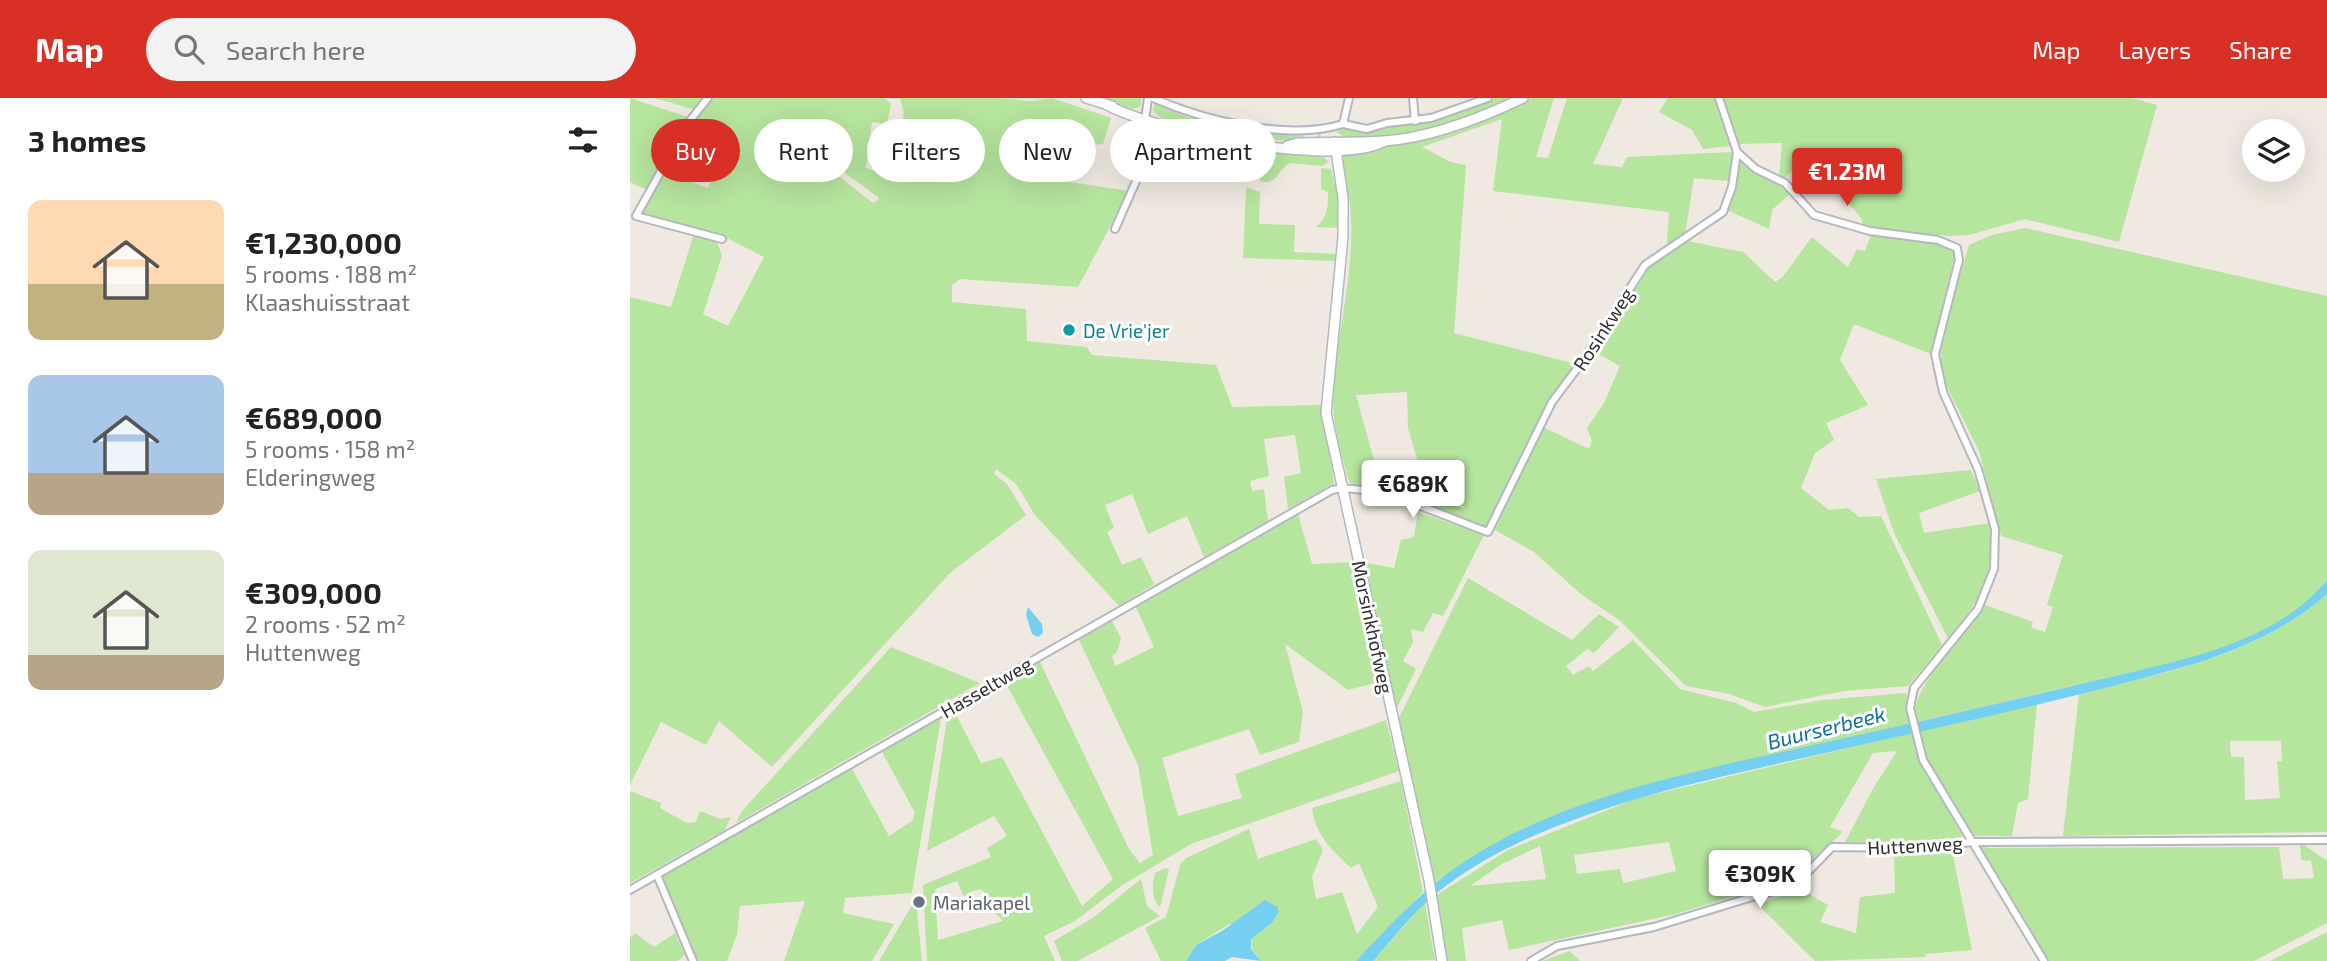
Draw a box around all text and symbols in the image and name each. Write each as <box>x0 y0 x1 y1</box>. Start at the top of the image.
search box <box>146 18 636 81</box>
text: Map <box>35 29 104 69</box>
icon: search <box>170 30 208 68</box>
text: Search here <box>226 34 365 65</box>
text: Map <box>2032 35 2080 64</box>
text: Layers <box>2118 35 2191 64</box>
text: Share <box>2229 35 2292 64</box>
chip: Buy <box>651 119 740 182</box>
chip: Rent <box>754 119 853 182</box>
chip: Filters <box>867 119 985 182</box>
chip: New <box>999 119 1096 182</box>
chip: Apartment <box>1110 119 1276 182</box>
map controls <box>2242 119 2305 182</box>
button: layers <box>2242 119 2305 182</box>
icon: filters <box>564 121 602 159</box>
text: 3 homes <box>28 122 147 158</box>
pin: €1.23M <box>1790 148 1904 208</box>
text: €1.23M <box>1808 157 1886 185</box>
text: €1,230,000 <box>245 224 402 260</box>
icon: home <box>84 228 168 312</box>
text: 5 rooms · 188 m² <box>245 260 417 288</box>
street label: Rosinkweg <box>1568 283 1638 375</box>
text: Klaashuisstraat <box>245 288 410 316</box>
place label: De Vrie'jer <box>1083 319 1170 342</box>
marker: De Vrie'jer <box>1061 322 1077 338</box>
text: €689,000 <box>245 399 382 435</box>
icon: home <box>84 403 168 487</box>
text: 5 rooms · 158 m² <box>245 435 415 463</box>
pin: €689K <box>1364 460 1462 520</box>
text: Elderingweg <box>245 463 375 491</box>
text: €689K <box>1378 469 1448 497</box>
street label: Morsinkhofweg <box>1348 558 1398 696</box>
text: €309,000 <box>245 574 382 610</box>
icon: home <box>84 578 168 662</box>
text: 2 rooms · 52 m² <box>245 610 406 638</box>
text: Huttenweg <box>245 638 361 666</box>
street label: Hasseltweg <box>936 651 1036 722</box>
water label: Buurserbeek <box>1764 700 1888 754</box>
street label: Huttenweg <box>1867 831 1964 859</box>
pin: €309K <box>1711 850 1809 910</box>
text: €309K <box>1725 859 1795 887</box>
place label: Mariakapel <box>933 891 1030 914</box>
marker: Mariakapel <box>911 894 927 910</box>

